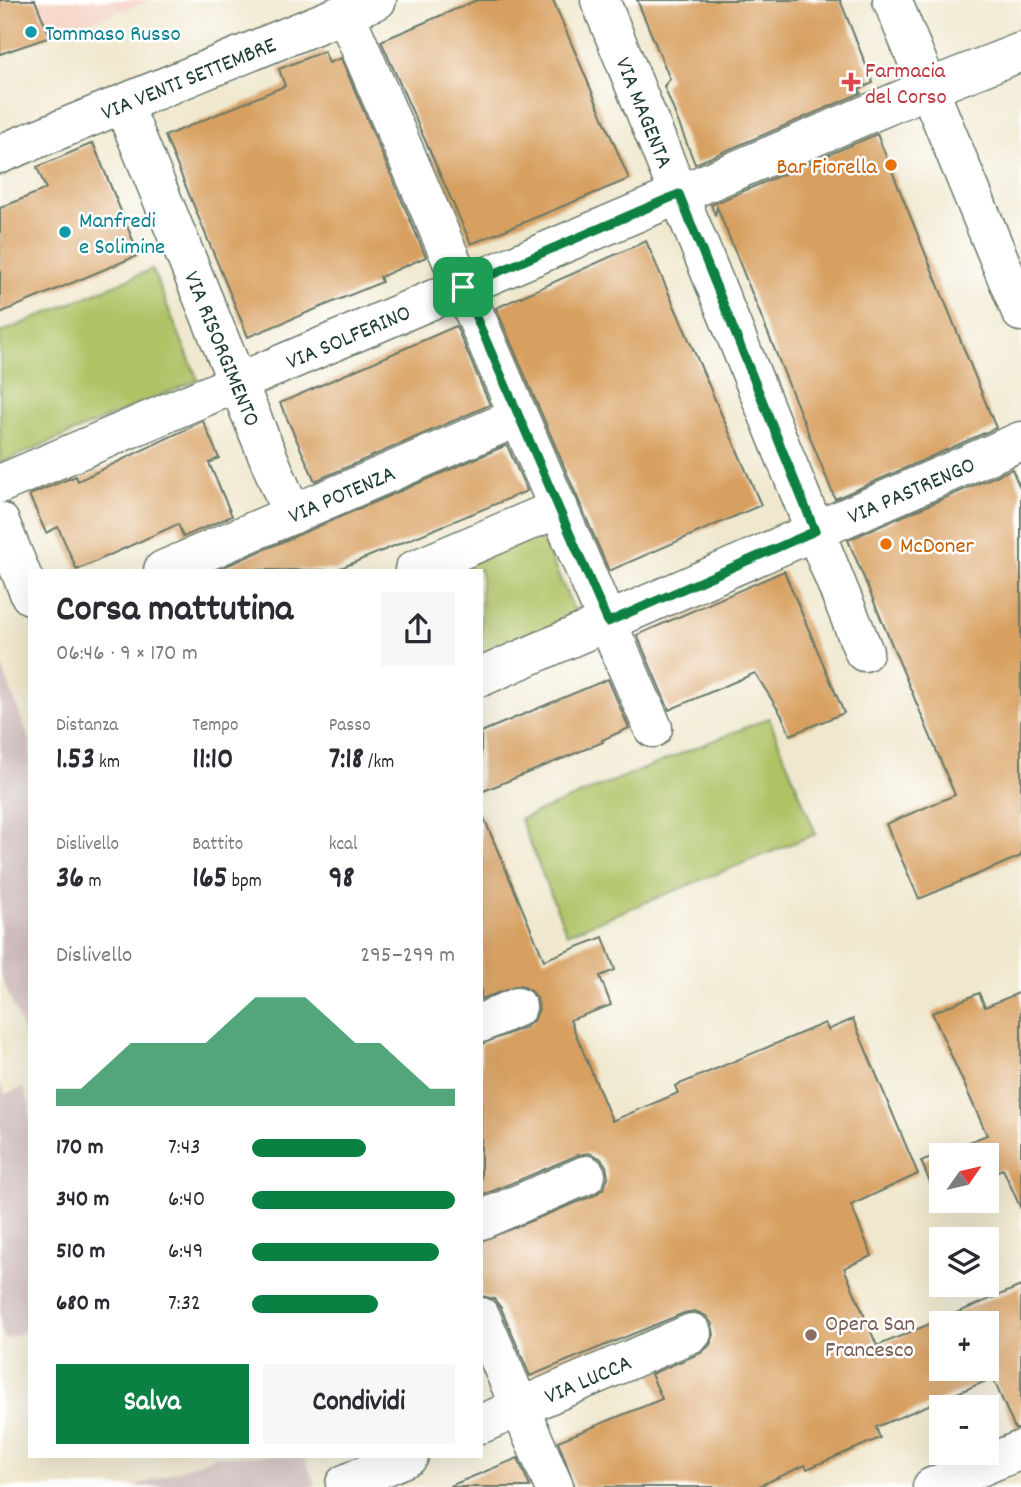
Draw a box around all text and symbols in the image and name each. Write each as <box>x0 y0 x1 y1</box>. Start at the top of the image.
place label: Tommaso Russo <box>45 19 181 52</box>
marker: Tommaso Russo <box>23 24 39 40</box>
street label: VIA VENTI SETTEMBRE <box>97 30 282 131</box>
street label: VIA MAGENTA <box>605 53 679 174</box>
place label: Farmacia del Corso <box>865 56 947 115</box>
marker: Farmacia del Corso <box>843 74 859 90</box>
place label: Bar Fiorella <box>776 152 878 185</box>
marker: Bar Fiorella <box>883 157 899 173</box>
place label: Manfredi e Solimine <box>79 206 165 265</box>
marker: Manfredi e Solimine <box>57 224 73 240</box>
pin <box>433 257 493 317</box>
street label: VIA RISORGIMENTO <box>173 267 267 432</box>
icon: arrive <box>444 268 482 306</box>
street label: VIA SOLFERINO <box>282 298 417 380</box>
street label: VIA PASTRENGO <box>843 450 981 535</box>
street label: VIA POTENZA <box>284 459 401 534</box>
place label: McDoner <box>900 531 975 564</box>
marker: McDoner <box>878 536 894 552</box>
text: Corsa mattutina <box>56 584 293 639</box>
button: share <box>381 592 455 666</box>
text: 06:46 · 9 × 170 m <box>56 638 198 671</box>
text: Distanza <box>56 713 118 740</box>
text: Tempo <box>192 713 239 740</box>
text: Passo <box>329 713 371 740</box>
text: 1.53 <box>56 740 95 783</box>
text: 11:10 <box>192 740 233 783</box>
text: 7:18 <box>329 740 364 783</box>
text: km <box>95 750 120 777</box>
text: /km <box>364 750 394 777</box>
text: Dislivello <box>56 832 119 859</box>
text: Battito <box>192 832 243 859</box>
text: kcal <box>329 832 358 859</box>
text: 36 <box>56 859 84 902</box>
text: 165 <box>192 859 228 902</box>
text: 98 <box>329 859 354 902</box>
text: m <box>84 869 101 896</box>
text: bpm <box>228 869 262 896</box>
text: Dislivello <box>56 940 132 973</box>
text: 295–299 m <box>360 940 455 973</box>
text: 170 m <box>56 1132 103 1165</box>
text: 7:43 <box>168 1132 200 1165</box>
north arrow <box>929 1143 999 1213</box>
map controls <box>929 1143 999 1465</box>
text: 340 m <box>56 1184 109 1217</box>
text: 6:40 <box>168 1184 205 1217</box>
button: layers <box>929 1227 999 1297</box>
text: 510 m <box>56 1236 105 1269</box>
text: 6:49 <box>168 1236 203 1269</box>
text: 680 m <box>56 1288 110 1321</box>
text: 7:32 <box>168 1288 201 1321</box>
place label: Opera San Francesco <box>825 1309 915 1368</box>
button: + <box>929 1311 999 1381</box>
marker: Opera San Francesco <box>803 1327 819 1343</box>
street label: VIA LUCCA <box>540 1348 638 1415</box>
button: Salva <box>56 1364 249 1444</box>
button: Condividi <box>263 1364 455 1444</box>
button: − <box>929 1395 999 1465</box>

